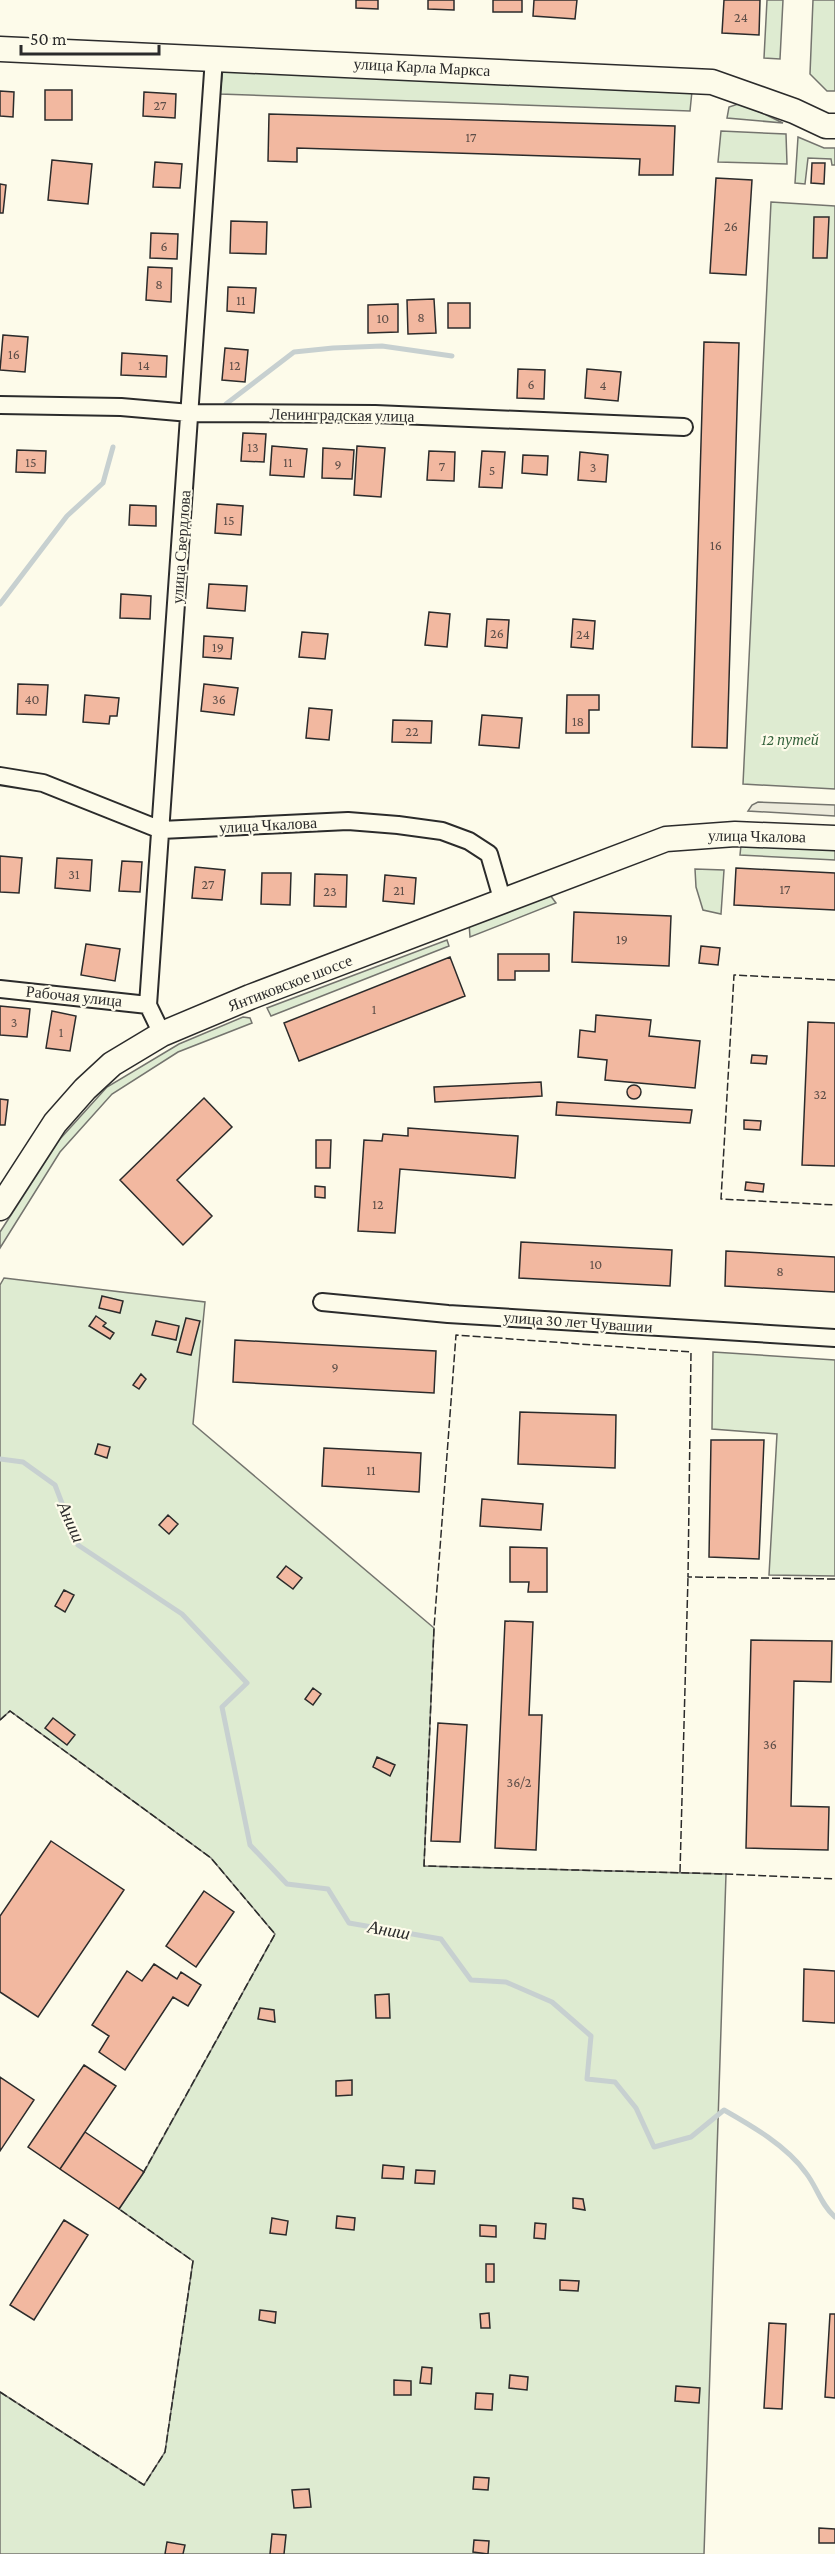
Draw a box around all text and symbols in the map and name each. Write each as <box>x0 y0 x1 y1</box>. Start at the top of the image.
house number: 24 <box>734 9 748 25</box>
scale bar <box>21 18 159 56</box>
text: 50 m <box>30 29 67 49</box>
street label: улица Карла Маркса <box>353 55 491 80</box>
house number: 27 <box>154 97 167 113</box>
house number: 17 <box>465 129 477 145</box>
house number: 26 <box>724 218 738 234</box>
house number: 6 <box>160 238 168 254</box>
house number: 8 <box>155 276 163 292</box>
house number: 11 <box>236 292 246 308</box>
house number: 8 <box>417 309 425 325</box>
house number: 10 <box>377 310 389 326</box>
house number: 16 <box>8 346 20 362</box>
house number: 14 <box>138 357 150 373</box>
house number: 12 <box>229 357 241 373</box>
house number: 6 <box>527 376 535 392</box>
house number: 4 <box>599 377 607 393</box>
street label: Ленинградская улица <box>269 405 415 426</box>
house number: 13 <box>247 439 259 455</box>
house number: 15 <box>25 454 37 470</box>
house number: 11 <box>283 454 293 470</box>
house number: 9 <box>334 456 342 472</box>
house number: 7 <box>439 458 446 474</box>
house number: 3 <box>590 459 596 475</box>
house number: 5 <box>489 462 495 478</box>
street label: улица Свердлова <box>169 489 194 605</box>
house number: 15 <box>223 512 235 528</box>
house number: 16 <box>710 537 722 553</box>
house number: 26 <box>490 625 504 641</box>
house number: 24 <box>576 626 590 642</box>
house number: 19 <box>212 639 224 655</box>
house number: 40 <box>24 691 40 707</box>
house number: 36 <box>212 691 226 707</box>
house number: 18 <box>572 713 584 729</box>
house number: 22 <box>405 723 419 739</box>
park label: 12 путей <box>761 731 819 749</box>
street label: улица Чкалова <box>219 814 317 837</box>
street label: улица Чкалова <box>708 827 806 846</box>
house number: 31 <box>68 866 80 882</box>
house number: 27 <box>202 876 215 892</box>
house number: 17 <box>779 881 791 897</box>
house number: 21 <box>393 882 405 898</box>
house number: 23 <box>323 883 337 899</box>
house number: 19 <box>616 931 628 947</box>
street label: Янтиковское шоссе <box>225 951 355 1015</box>
street label: Рабочая улица <box>25 982 123 1011</box>
house number: 1 <box>372 1001 377 1017</box>
house number: 3 <box>11 1014 17 1030</box>
house number: 1 <box>59 1024 64 1040</box>
house number: 32 <box>813 1086 827 1102</box>
house number: 12 <box>372 1196 384 1212</box>
house number: 10 <box>590 1256 602 1272</box>
house number: 8 <box>776 1263 784 1279</box>
street label: улица 30 лет Чувашии <box>503 1308 654 1337</box>
house number: 9 <box>331 1359 339 1375</box>
house number: 11 <box>366 1462 376 1478</box>
water label: Аниш <box>53 1498 89 1545</box>
house number: 36 <box>763 1736 777 1752</box>
house number: 36/2 <box>507 1774 532 1790</box>
water label: Аниш <box>365 1916 412 1944</box>

